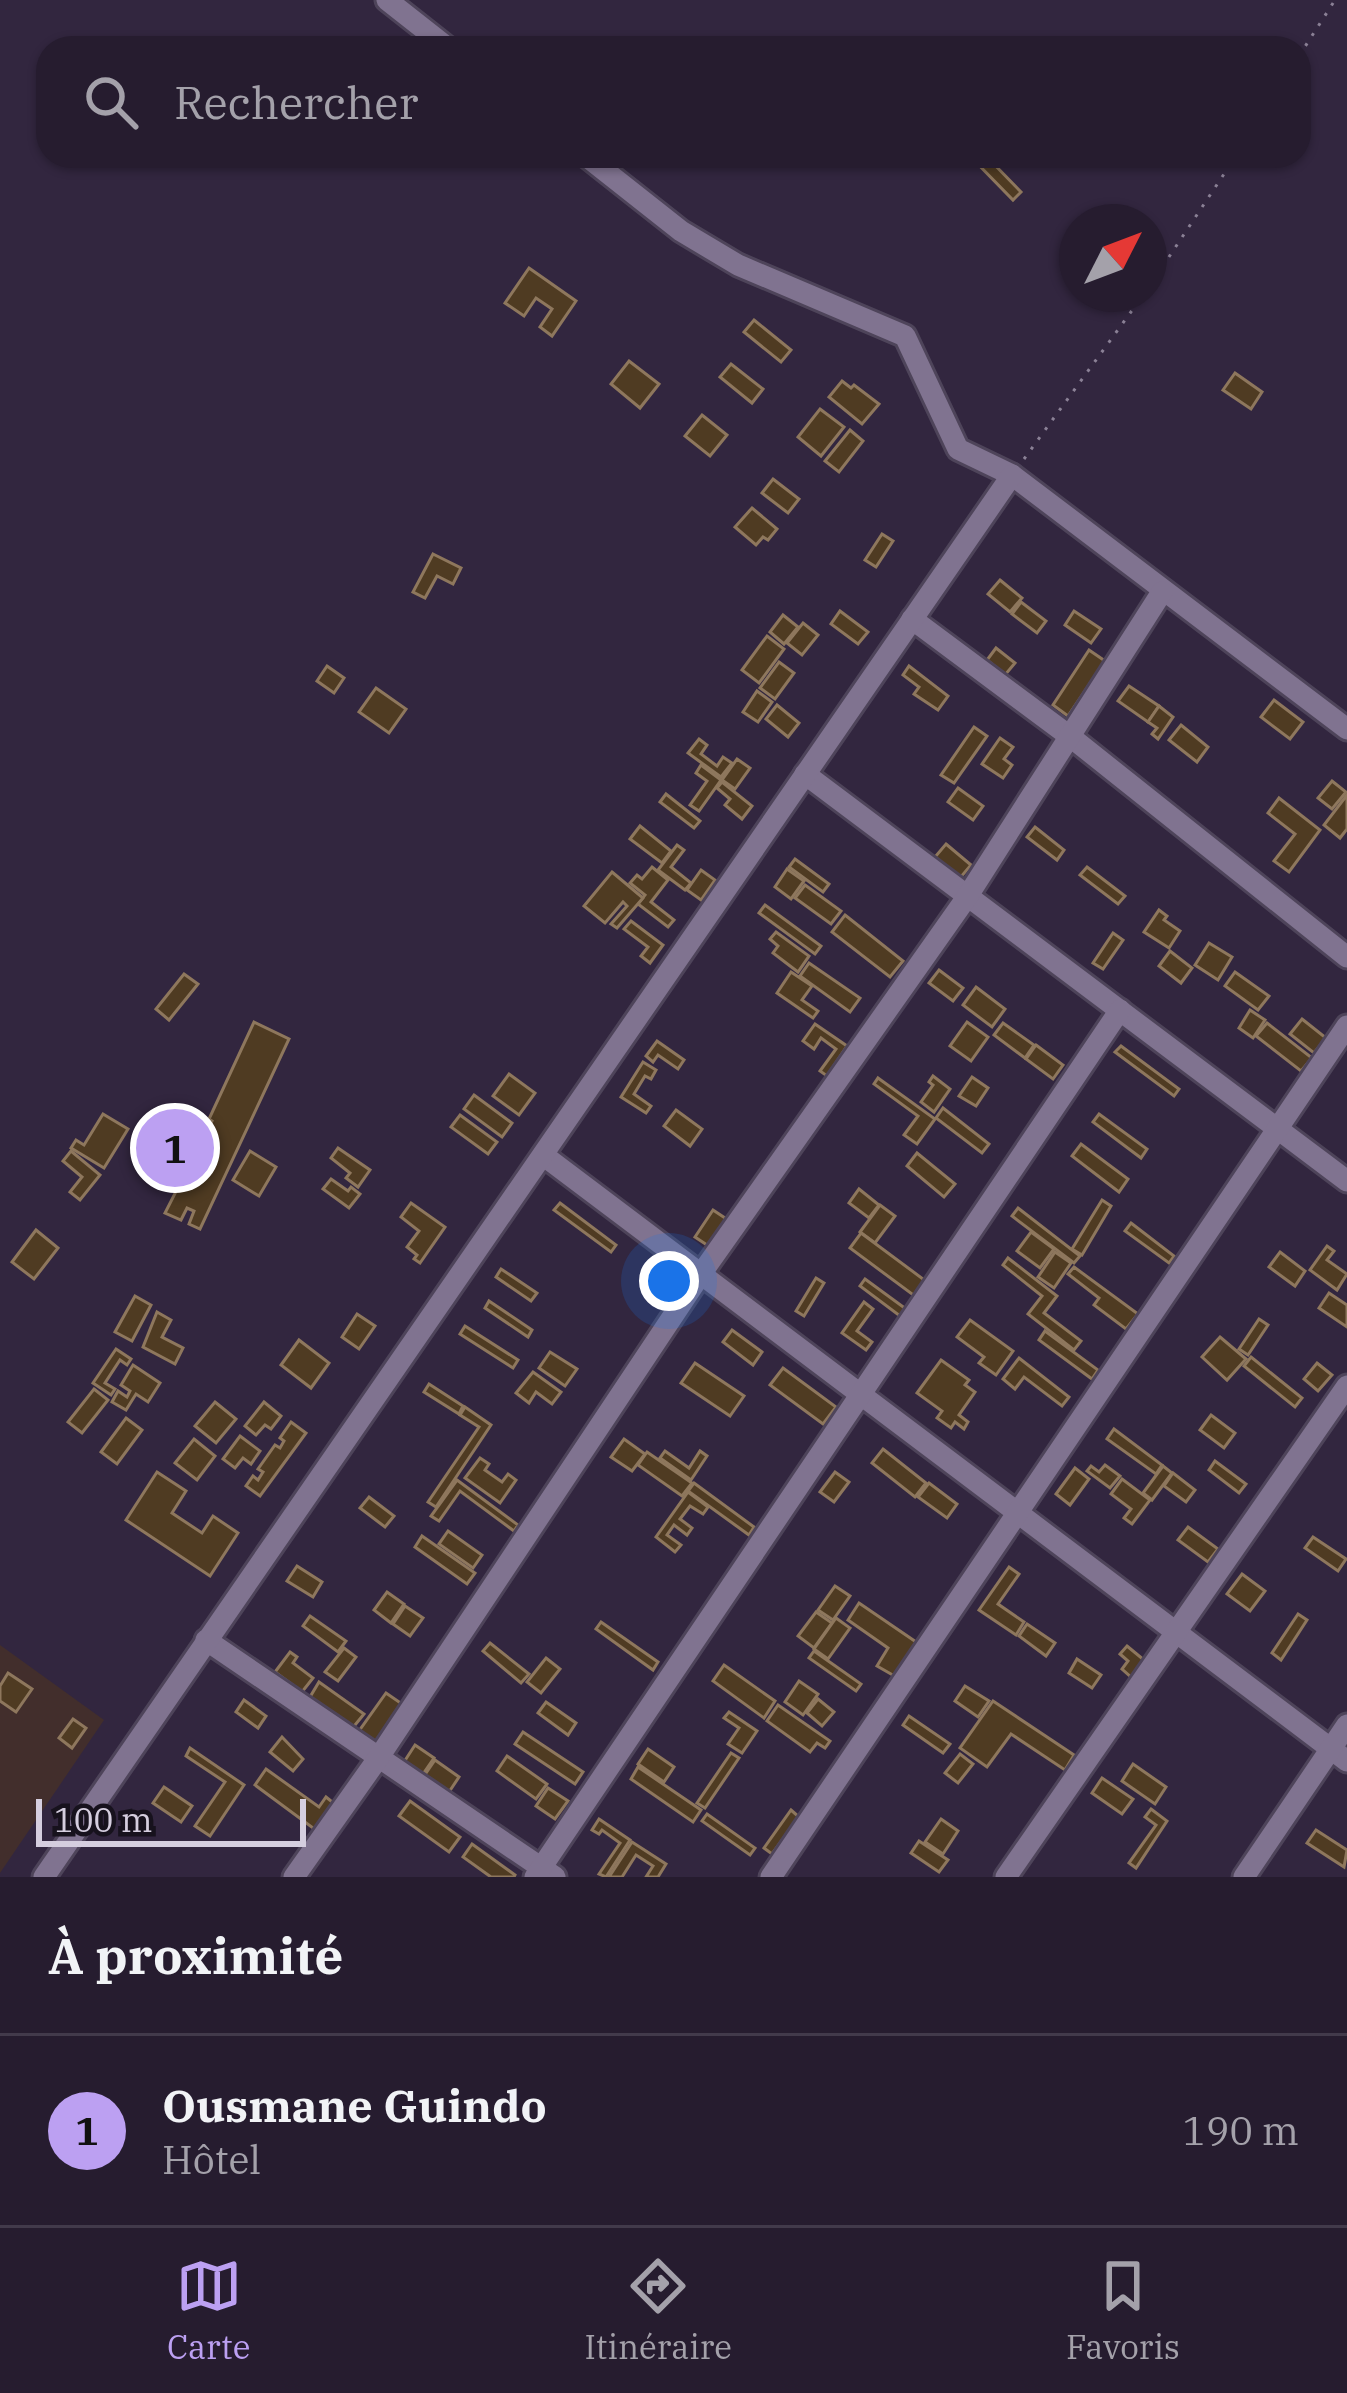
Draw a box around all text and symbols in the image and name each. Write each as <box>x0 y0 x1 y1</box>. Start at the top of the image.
search box <box>36 36 1311 168</box>
icon: search <box>78 69 144 135</box>
text: Rechercher <box>174 73 418 131</box>
north arrow <box>1059 204 1167 312</box>
pin: 1 <box>136 1103 214 1193</box>
your location <box>639 1251 699 1311</box>
scale bar <box>36 1793 306 1846</box>
text: 100 m <box>54 1798 153 1841</box>
text: À proximité <box>48 1922 343 1988</box>
text: Ousmane Guindo <box>162 2076 547 2134</box>
text: 1 <box>75 2105 99 2156</box>
text: 190 m <box>1183 2105 1299 2156</box>
text: Hôtel <box>162 2134 261 2185</box>
tab: Carte <box>167 2253 250 2368</box>
tab: Itinéraire <box>584 2253 732 2368</box>
tab: Favoris <box>1066 2253 1180 2368</box>

